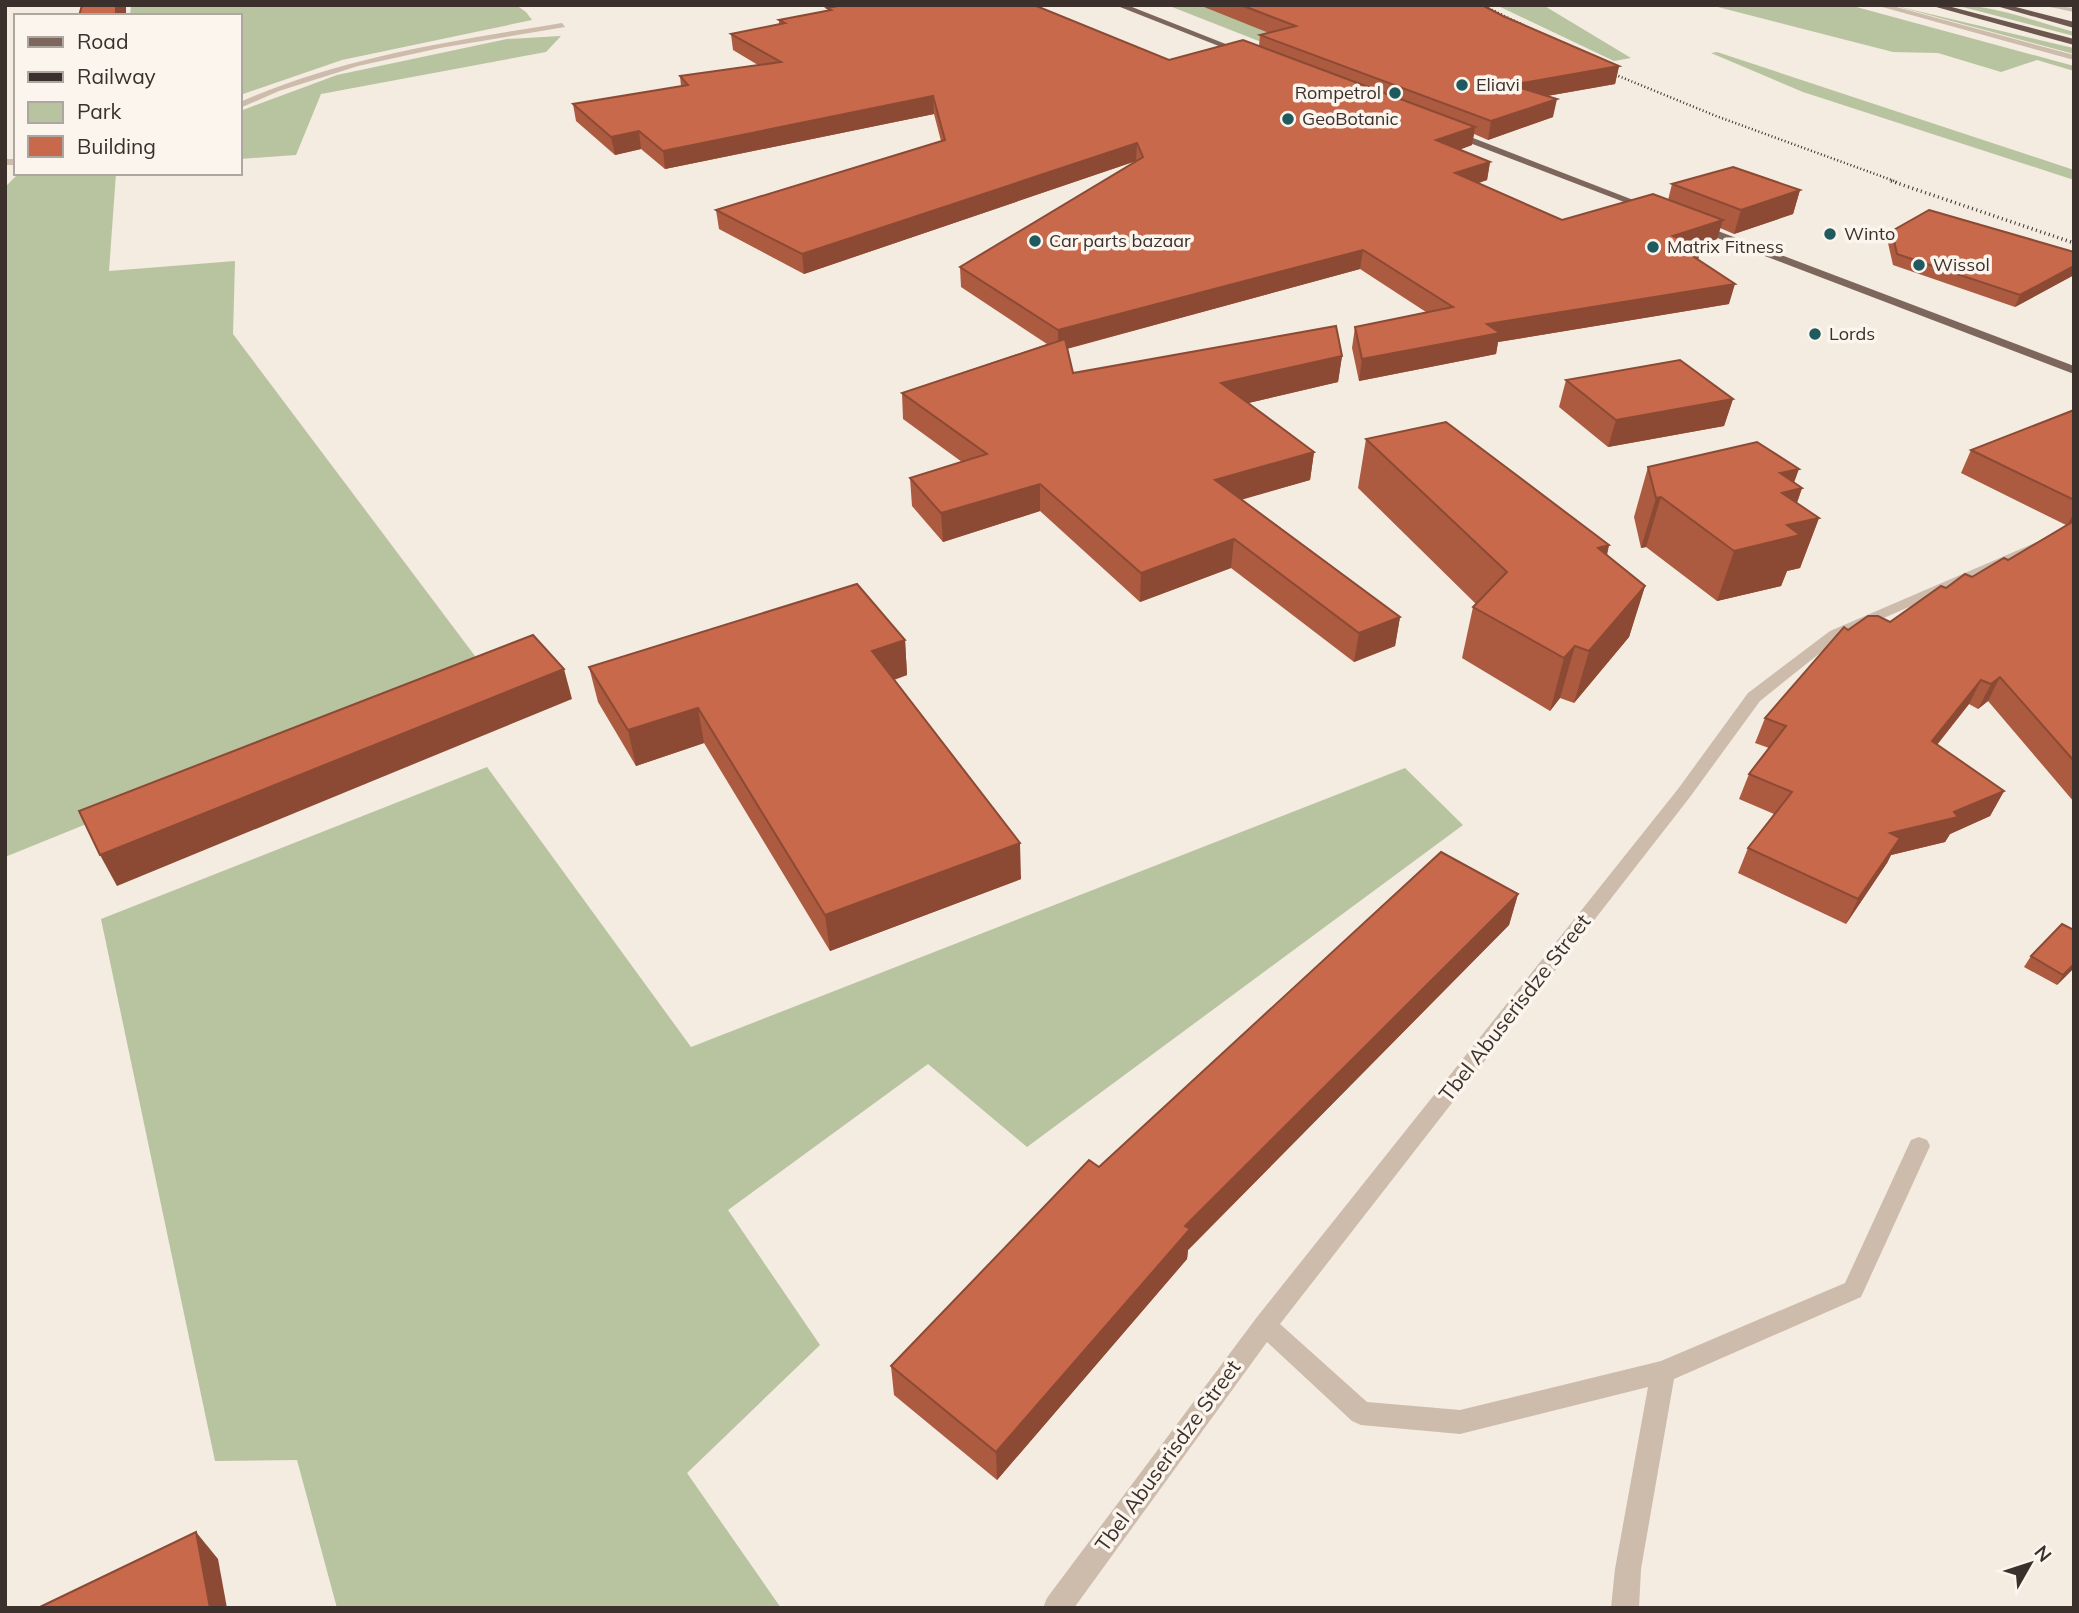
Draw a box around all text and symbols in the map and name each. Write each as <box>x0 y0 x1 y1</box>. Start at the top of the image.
legend <box>14 14 242 175</box>
text: Road <box>77 28 128 54</box>
text: Railway <box>77 63 156 89</box>
place label: Eliavi <box>1476 73 1520 96</box>
marker: Eliavi <box>1454 77 1470 93</box>
place label: Rompetrol <box>1295 81 1381 104</box>
marker: Rompetrol <box>1387 85 1403 101</box>
text: Park <box>77 98 121 124</box>
place label: GeoBotanic <box>1302 107 1399 130</box>
marker: GeoBotanic <box>1280 111 1296 127</box>
text: Building <box>77 133 156 159</box>
place label: Winto <box>1844 222 1895 245</box>
marker: Winto <box>1822 226 1838 242</box>
place label: Car parts bazaar <box>1049 229 1191 252</box>
marker: Car parts bazaar <box>1027 233 1043 249</box>
place label: Matrix Fitness <box>1667 235 1784 258</box>
marker: Matrix Fitness <box>1645 239 1661 255</box>
place label: Wissol <box>1933 253 1990 276</box>
marker: Wissol <box>1911 257 1927 273</box>
place label: Lords <box>1829 322 1875 345</box>
marker: Lords <box>1807 326 1823 342</box>
street label: Tbel Abuserisdze Street <box>1433 909 1595 1106</box>
street label: Tbel Abuserisdze Street <box>1089 1355 1245 1556</box>
north arrow <box>1995 1529 2065 1599</box>
text: N <box>2029 1540 2057 1566</box>

